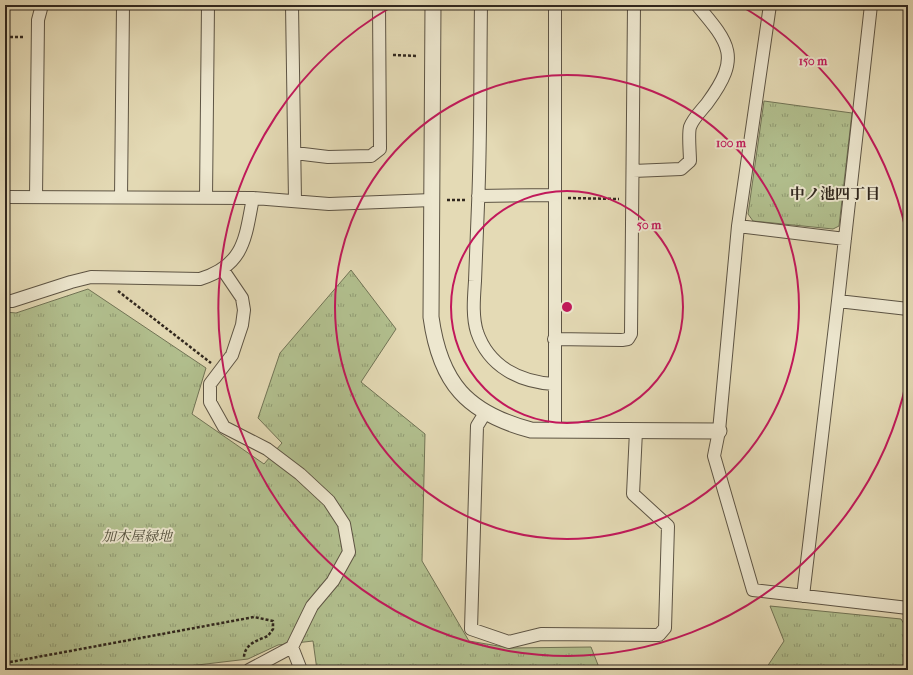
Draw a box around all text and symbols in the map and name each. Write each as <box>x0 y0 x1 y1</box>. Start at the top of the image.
text: 150 m <box>799 54 828 68</box>
text: 100 m <box>716 136 747 150</box>
district label: 中ノ池四丁目 <box>790 185 880 203</box>
text: 50 m <box>637 218 662 232</box>
centre of rings <box>560 300 574 314</box>
park label: 加木屋緑地 <box>102 528 174 545</box>

